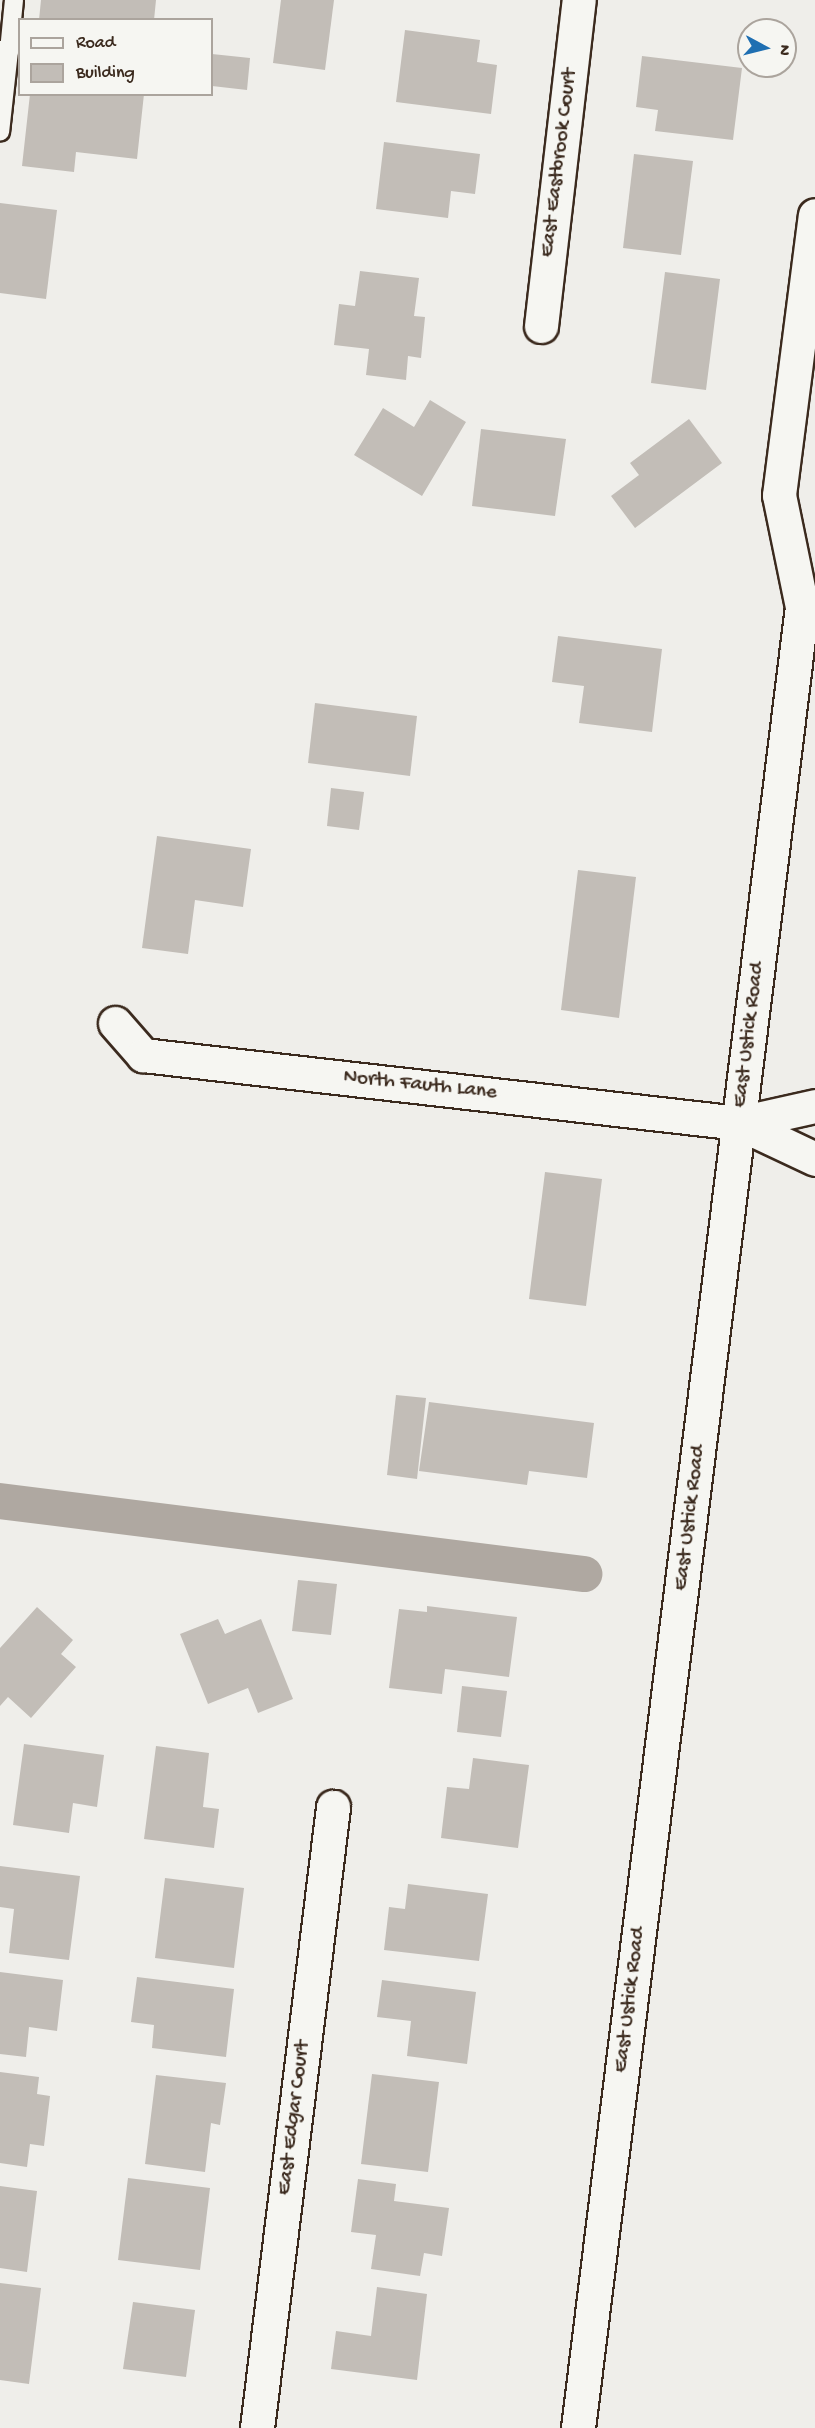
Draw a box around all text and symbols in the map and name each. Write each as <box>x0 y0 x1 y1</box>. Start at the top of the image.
legend <box>18 18 213 96</box>
north arrow <box>737 18 797 78</box>
text: Road <box>76 33 115 54</box>
text: N <box>773 44 793 56</box>
text: Building <box>76 63 135 84</box>
street label: East Eastbrook Court <box>536 67 584 259</box>
street label: East Ustick Road <box>729 961 771 1109</box>
street label: North Fauth Lane <box>342 1065 498 1107</box>
street label: East Ustick Road <box>670 1444 712 1592</box>
street label: East Ustick Road <box>610 1926 652 2074</box>
street label: East Edgar Court <box>273 2039 317 2197</box>

